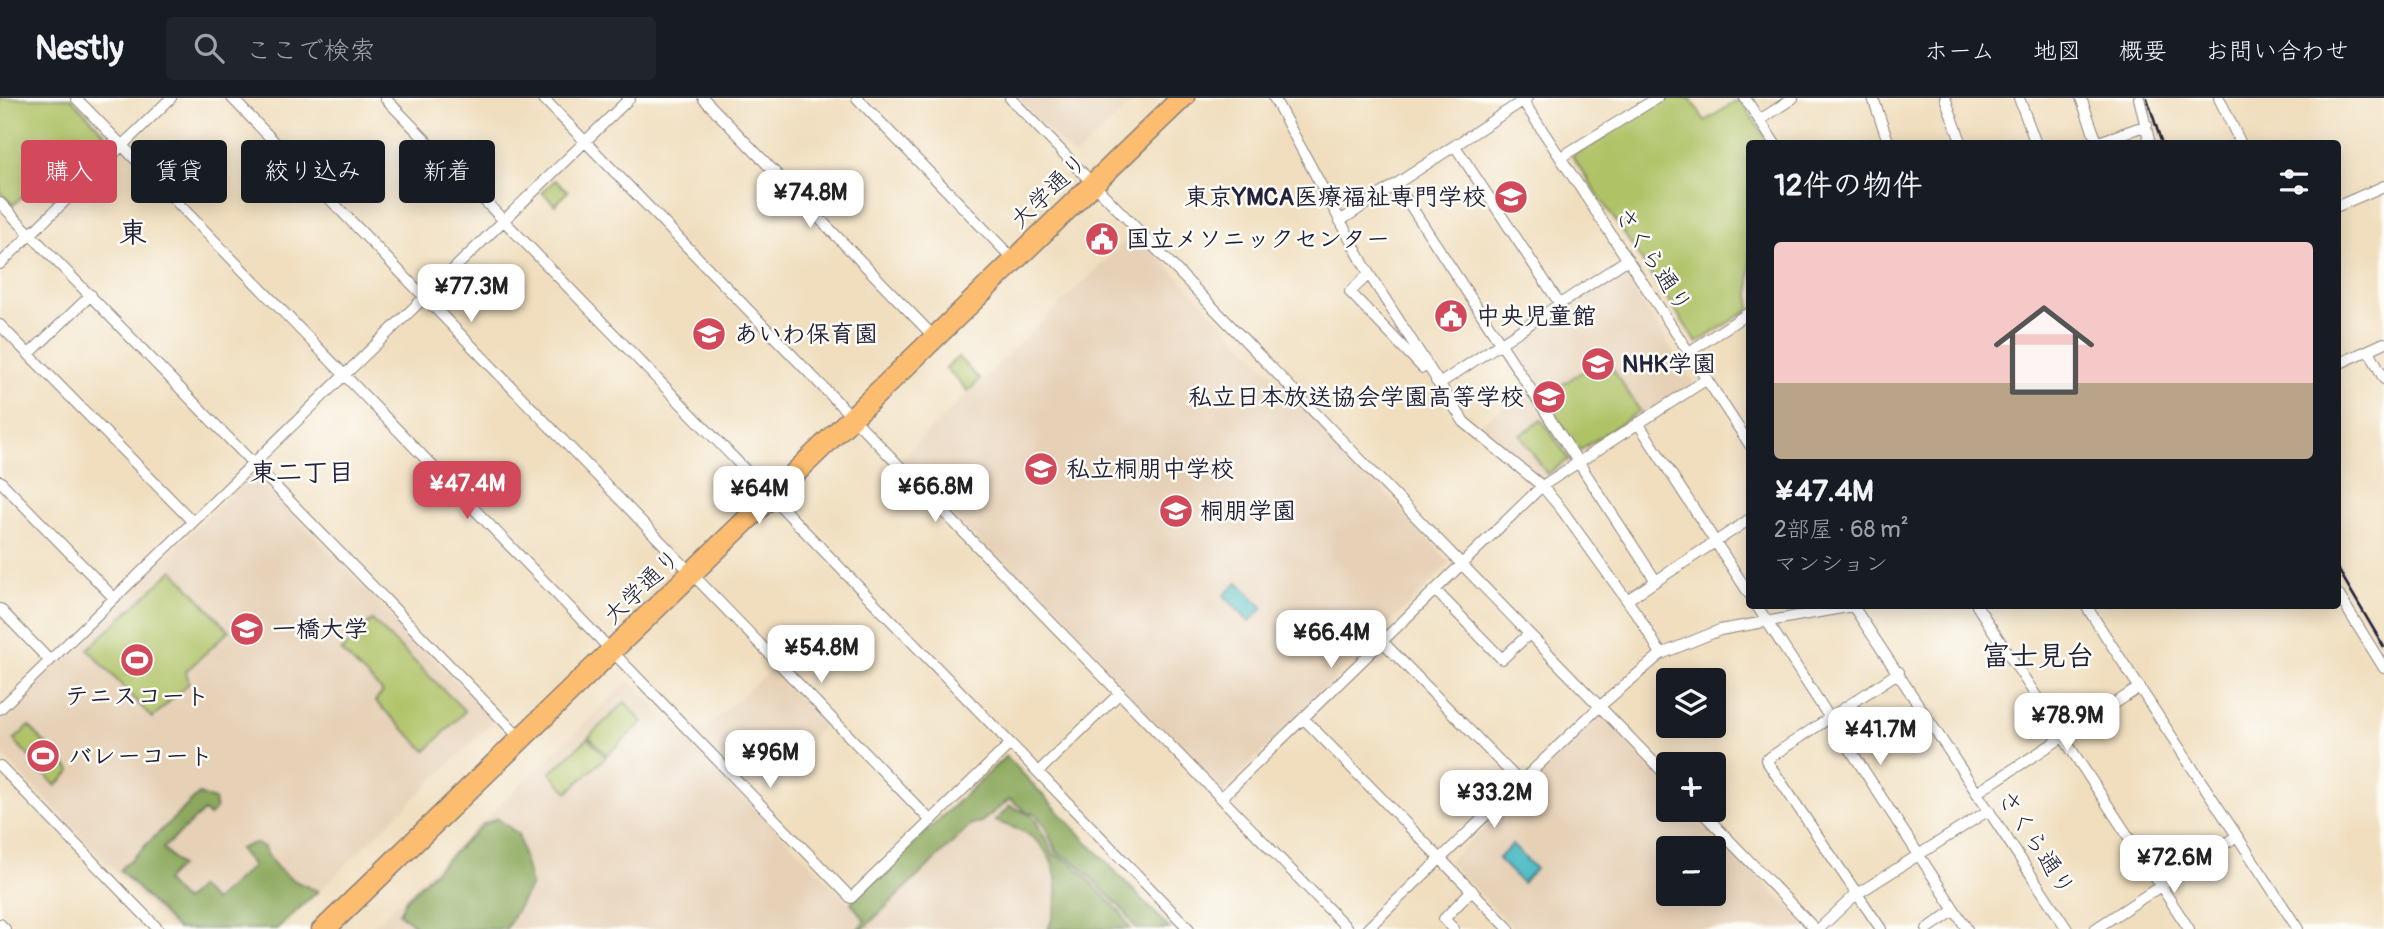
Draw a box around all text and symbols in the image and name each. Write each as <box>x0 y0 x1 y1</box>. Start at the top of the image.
search box <box>166 17 656 80</box>
text: Nestly <box>35 28 124 69</box>
icon: search <box>190 29 228 67</box>
text: ここで検索 <box>246 35 376 67</box>
text: ホーム <box>1924 37 1995 66</box>
text: 地図 <box>2033 37 2081 66</box>
text: 概要 <box>2119 37 2167 66</box>
text: お問い合わせ <box>2205 37 2349 66</box>
chip: 購入 <box>21 140 117 203</box>
chip: 賃貸 <box>131 140 227 203</box>
chip: 絞り込み <box>241 140 385 203</box>
chip: 新着 <box>399 140 495 203</box>
street label: 大学通り <box>1004 147 1094 235</box>
icon: filters <box>2275 163 2313 201</box>
text: 12件の物件 <box>1774 167 1923 204</box>
pin: ¥74.8M <box>753 170 867 230</box>
text: ¥74.8M <box>773 178 847 207</box>
school or university icon: 東京YMCA医療福祉専門学校 <box>1492 178 1530 216</box>
place label: 東京YMCA医療福祉専門学校 <box>1184 183 1486 212</box>
street label: さくら通り <box>1608 202 1698 318</box>
district label: 東 <box>119 216 147 251</box>
public building icon: 国立メソニックセンター <box>1083 220 1121 258</box>
place label: 国立メソニックセンター <box>1126 225 1390 254</box>
pin: ¥77.3M <box>414 264 528 324</box>
text: ¥77.3M <box>434 272 508 301</box>
icon: home <box>1981 287 2107 413</box>
public building icon: 中央児童館 <box>1432 297 1470 335</box>
place label: 中央児童館 <box>1476 302 1596 331</box>
school or university icon: あいわ保育園 <box>690 315 728 353</box>
place label: あいわ保育園 <box>734 320 878 349</box>
school or university icon: NHK学園 <box>1579 345 1617 383</box>
place label: NHK学園 <box>1622 350 1716 379</box>
school or university icon: 私立日本放送協会学園高等学校 <box>1530 378 1568 416</box>
place label: 私立日本放送協会学園高等学校 <box>1188 383 1524 412</box>
school or university icon: 私立桐朋中学校 <box>1022 450 1060 488</box>
place label: 私立桐朋中学校 <box>1066 455 1234 484</box>
district label: 東二丁目 <box>250 457 354 489</box>
pin: ¥47.4M <box>410 462 524 521</box>
pin: ¥66.8M <box>878 464 992 524</box>
pin: ¥64M <box>718 466 800 526</box>
text: ¥47.4M <box>429 469 505 498</box>
text: ¥66.8M <box>897 472 973 501</box>
text: ¥47.4M <box>1774 473 1874 510</box>
text: ¥64M <box>729 474 789 503</box>
school or university icon: 桐朋学園 <box>1157 492 1195 530</box>
place label: 桐朋学園 <box>1200 497 1296 526</box>
text: 2部屋 · 68 m² <box>1774 515 1909 544</box>
street label: 大学通り <box>597 543 687 631</box>
text: マンション <box>1774 549 1888 578</box>
school or university icon: 一橋大学 <box>228 610 266 648</box>
pin: ¥66.4M <box>1274 610 1388 670</box>
place label: 一橋大学 <box>272 615 368 644</box>
text: ¥66.4M <box>1292 618 1370 647</box>
pin: ¥54.8M <box>764 626 878 685</box>
text: ¥54.8M <box>784 633 858 662</box>
district label: 富士見台 <box>1982 639 2094 674</box>
sports icon: テニスコート <box>118 641 156 679</box>
map controls <box>1656 668 1726 906</box>
button: layers <box>1656 668 1726 738</box>
place label: テニスコート <box>65 682 209 711</box>
pin: ¥78.9M <box>2010 694 2124 753</box>
text: ¥78.9M <box>2030 701 2104 730</box>
pin: ¥41.7M <box>1823 708 1937 767</box>
text: ¥41.7M <box>1844 715 1916 744</box>
pin: ¥96M <box>729 730 811 790</box>
sports icon: バレーコート <box>24 737 62 775</box>
text: ¥96M <box>741 738 799 767</box>
place label: バレーコート <box>68 742 213 771</box>
button: + <box>1656 752 1726 822</box>
pin: ¥33.2M <box>1437 770 1551 830</box>
text: ¥33.2M <box>1456 778 1532 807</box>
street label: さくら通り <box>1991 785 2081 901</box>
button: − <box>1656 836 1726 906</box>
pin: ¥72.6M <box>2117 836 2231 895</box>
text: ¥72.6M <box>2136 843 2212 872</box>

